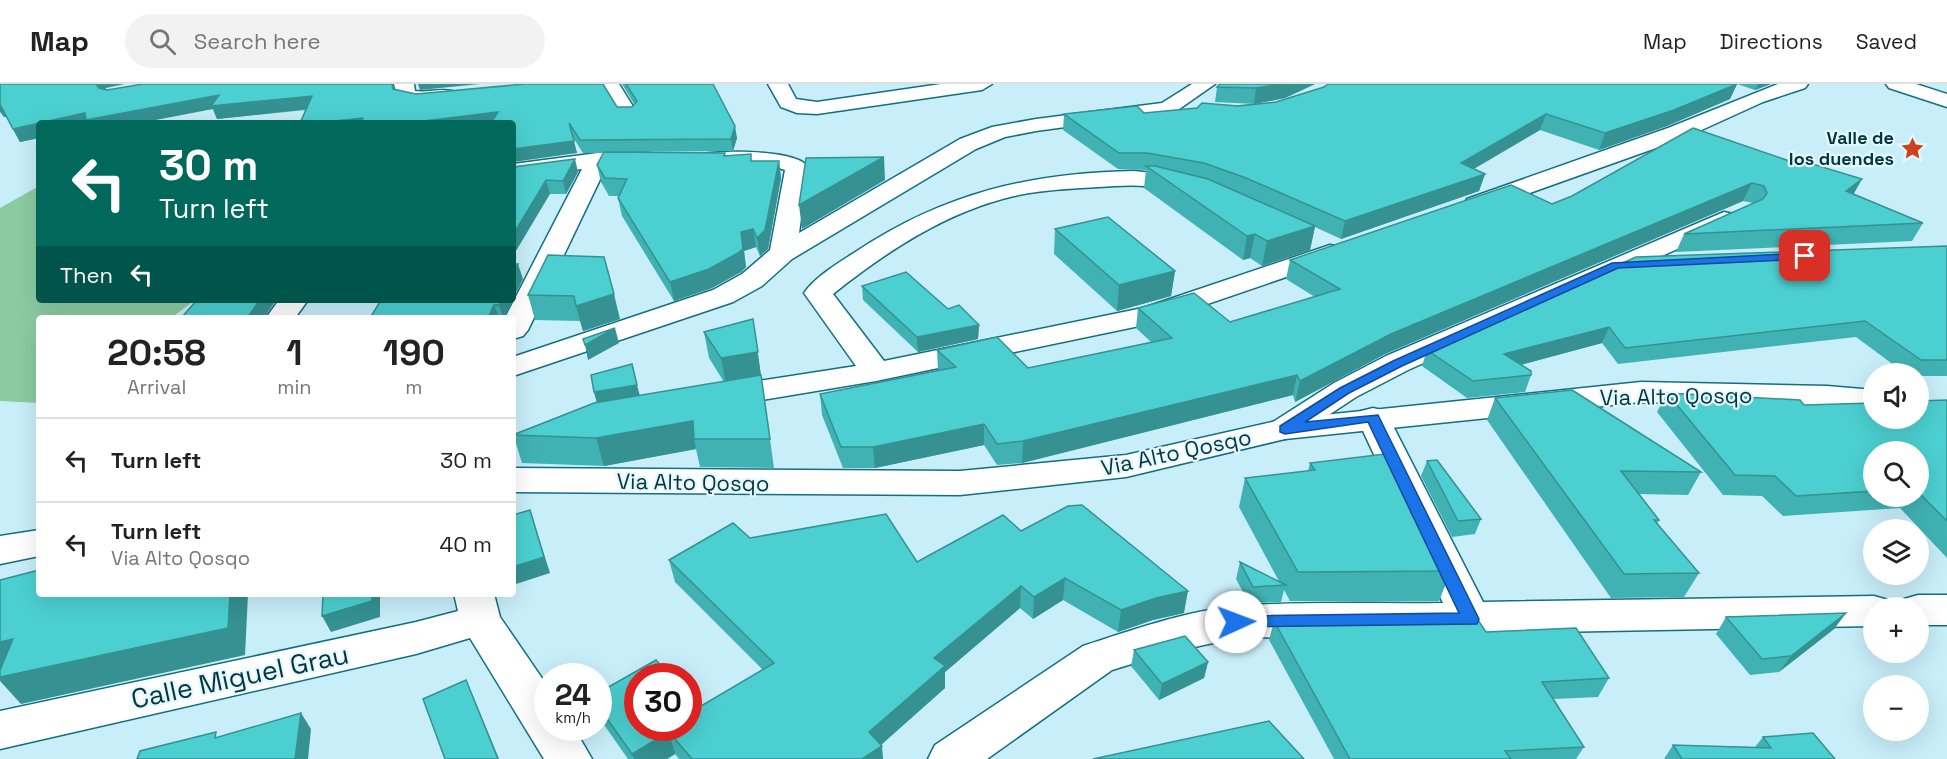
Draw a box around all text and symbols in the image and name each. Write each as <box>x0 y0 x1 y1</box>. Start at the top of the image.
search box <box>125 14 545 68</box>
text: Map <box>30 23 89 59</box>
icon: search <box>146 25 179 58</box>
text: Search here <box>194 27 321 55</box>
text: Map <box>1643 28 1687 55</box>
text: Directions <box>1720 28 1823 55</box>
text: Saved <box>1856 28 1917 55</box>
place label: Valle de los duendes <box>1789 126 1894 170</box>
place icon: Valle de los duendes <box>1899 135 1925 161</box>
text: 30 m <box>159 139 258 192</box>
icon: left <box>60 144 138 222</box>
text: Turn left <box>159 191 269 226</box>
pin <box>1779 230 1830 281</box>
icon: arrive <box>1788 239 1821 272</box>
icon: left <box>125 258 158 291</box>
text: Then <box>60 261 113 289</box>
text: 20:58 <box>107 330 206 376</box>
text: 1 <box>286 330 303 376</box>
text: 190 <box>383 330 445 376</box>
map controls <box>1863 363 1929 741</box>
button: sound <box>1863 363 1929 429</box>
text: Arrival <box>127 374 186 400</box>
text: min <box>277 374 312 400</box>
text: m <box>405 374 422 400</box>
street label: Via Alto Qosqo <box>1599 381 1753 411</box>
street label: Via Alto Qosqo <box>1098 422 1254 482</box>
button: search <box>1863 441 1929 507</box>
icon: left <box>60 444 93 477</box>
text: Turn left <box>111 446 201 474</box>
text: 30 m <box>440 446 492 474</box>
street label: Via Alto Qosqo <box>616 467 770 497</box>
text: Turn left <box>111 517 201 545</box>
button: layers <box>1863 519 1929 585</box>
icon: left <box>60 528 93 561</box>
text: 40 m <box>440 530 492 558</box>
text: Via Alto Qosqo <box>111 545 250 571</box>
position arrow <box>1204 590 1268 654</box>
button: + <box>1863 597 1929 663</box>
street label: Calle Miguel Grau <box>128 636 352 717</box>
speed limit sign: 30 <box>624 663 702 741</box>
text: 24 <box>555 675 591 714</box>
button: − <box>1863 675 1929 741</box>
text: km/h <box>555 708 591 727</box>

